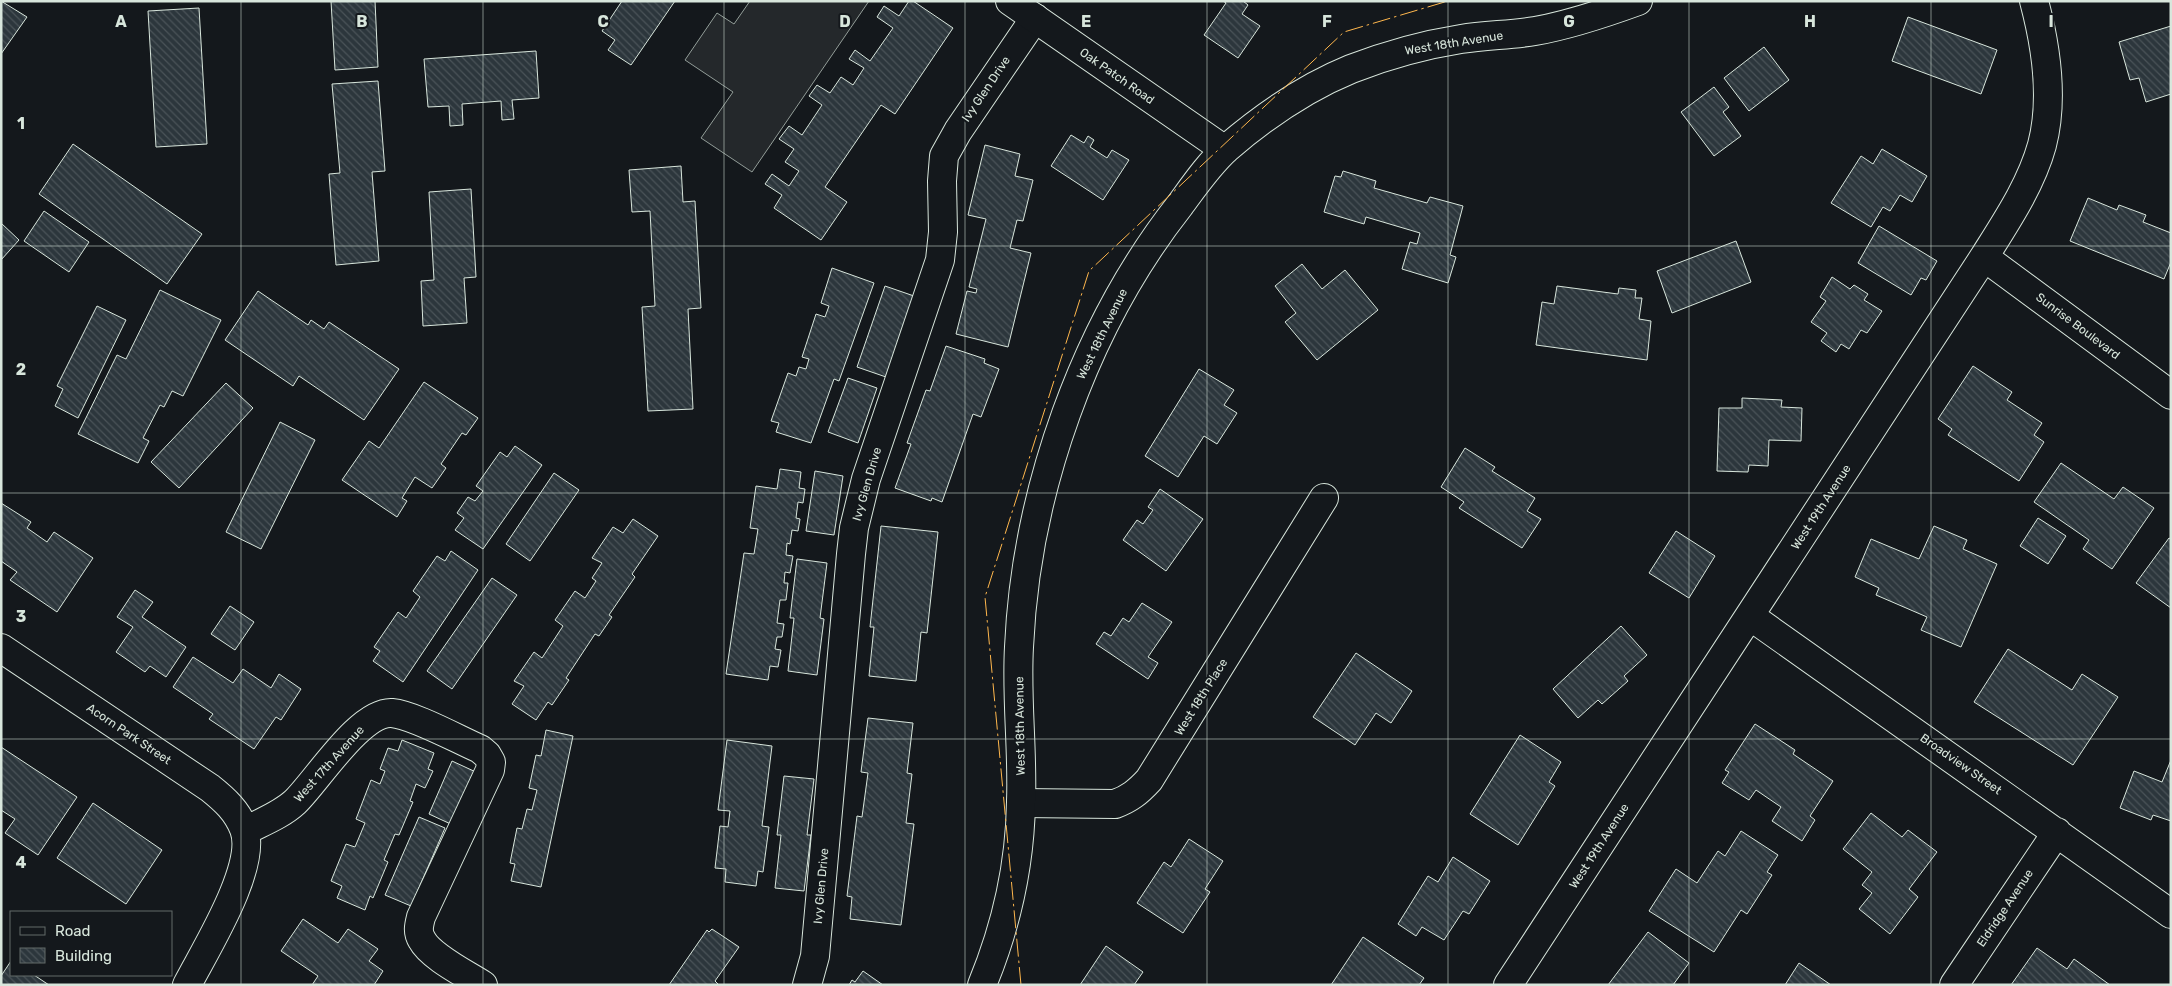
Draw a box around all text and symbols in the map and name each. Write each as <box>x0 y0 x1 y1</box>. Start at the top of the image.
text: A <box>115 12 127 31</box>
text: B <box>356 12 368 31</box>
text: C <box>597 12 609 31</box>
text: D <box>839 12 851 31</box>
text: E <box>1081 12 1091 31</box>
text: F <box>1322 12 1332 31</box>
text: G <box>1563 12 1575 31</box>
text: H <box>1804 12 1816 31</box>
text: I <box>2048 12 2054 31</box>
street label: West 18th Avenue <box>1404 28 1504 58</box>
street label: Oak Patch Road <box>1077 45 1157 107</box>
street label: Ivy Glen Drive <box>959 53 1013 124</box>
text: 1 <box>17 114 25 133</box>
street label: West 18th Avenue <box>1074 286 1130 382</box>
street label: Sunrise Boulevard <box>2033 290 2123 362</box>
text: 2 <box>16 360 26 379</box>
street label: Ivy Glen Drive <box>850 445 884 522</box>
street label: West 19th Avenue <box>1788 462 1854 552</box>
text: 3 <box>16 607 26 626</box>
street label: West 18th Place <box>1172 656 1230 738</box>
street label: West 18th Avenue <box>1012 676 1028 776</box>
street label: Acorn Park Street <box>84 701 174 768</box>
street label: West 17th Avenue <box>291 723 367 805</box>
street label: Broadview Street <box>1918 731 2005 797</box>
street label: West 19th Avenue <box>1566 801 1632 891</box>
street label: Ivy Glen Drive <box>811 847 831 925</box>
text: 4 <box>16 853 27 872</box>
street label: Eldridge Avenue <box>1974 866 2036 949</box>
legend <box>10 911 172 976</box>
text: Road <box>55 922 91 940</box>
text: Building <box>55 947 112 965</box>

